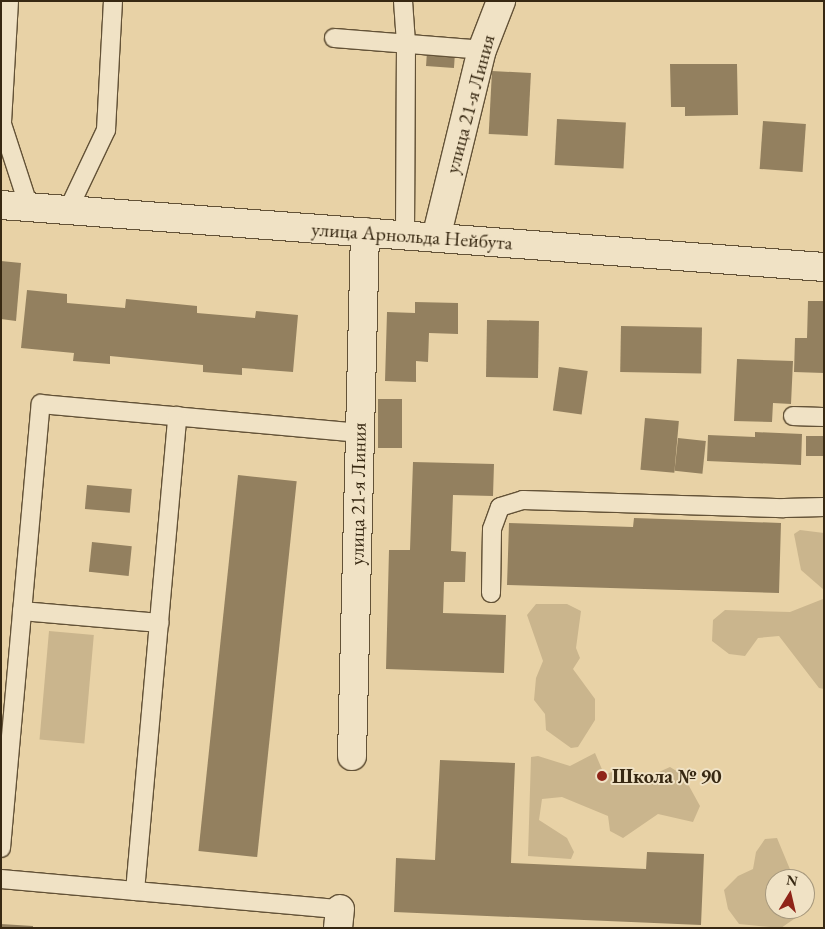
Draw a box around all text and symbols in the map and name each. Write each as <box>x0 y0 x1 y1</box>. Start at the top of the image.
street label: улица 21-я Линия <box>440 32 500 176</box>
street label: улица Арнольда Нейбута <box>311 217 513 255</box>
street label: улица 21-я Линия <box>345 422 371 566</box>
place label: Школа № 90 <box>612 764 722 788</box>
marker: Школа № 90 <box>596 770 608 782</box>
north arrow <box>765 869 815 919</box>
text: N <box>785 870 799 890</box>

